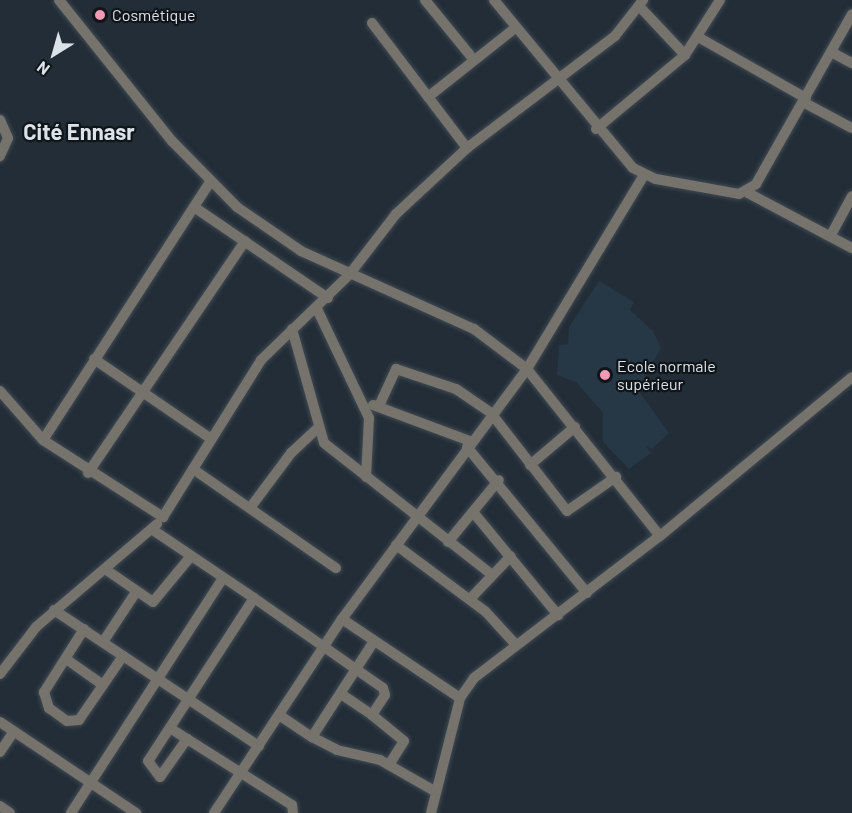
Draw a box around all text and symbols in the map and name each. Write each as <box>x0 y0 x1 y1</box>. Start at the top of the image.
place label: Cosmétique <box>112 5 195 25</box>
marker: Cosmétique <box>93 8 107 22</box>
north arrow <box>24 24 84 84</box>
text: N <box>33 58 53 80</box>
district label: Cité Ennasr <box>23 119 135 145</box>
place label: Ecole normale supérieur <box>617 356 716 394</box>
marker: Ecole normale supérieur <box>598 368 612 382</box>

